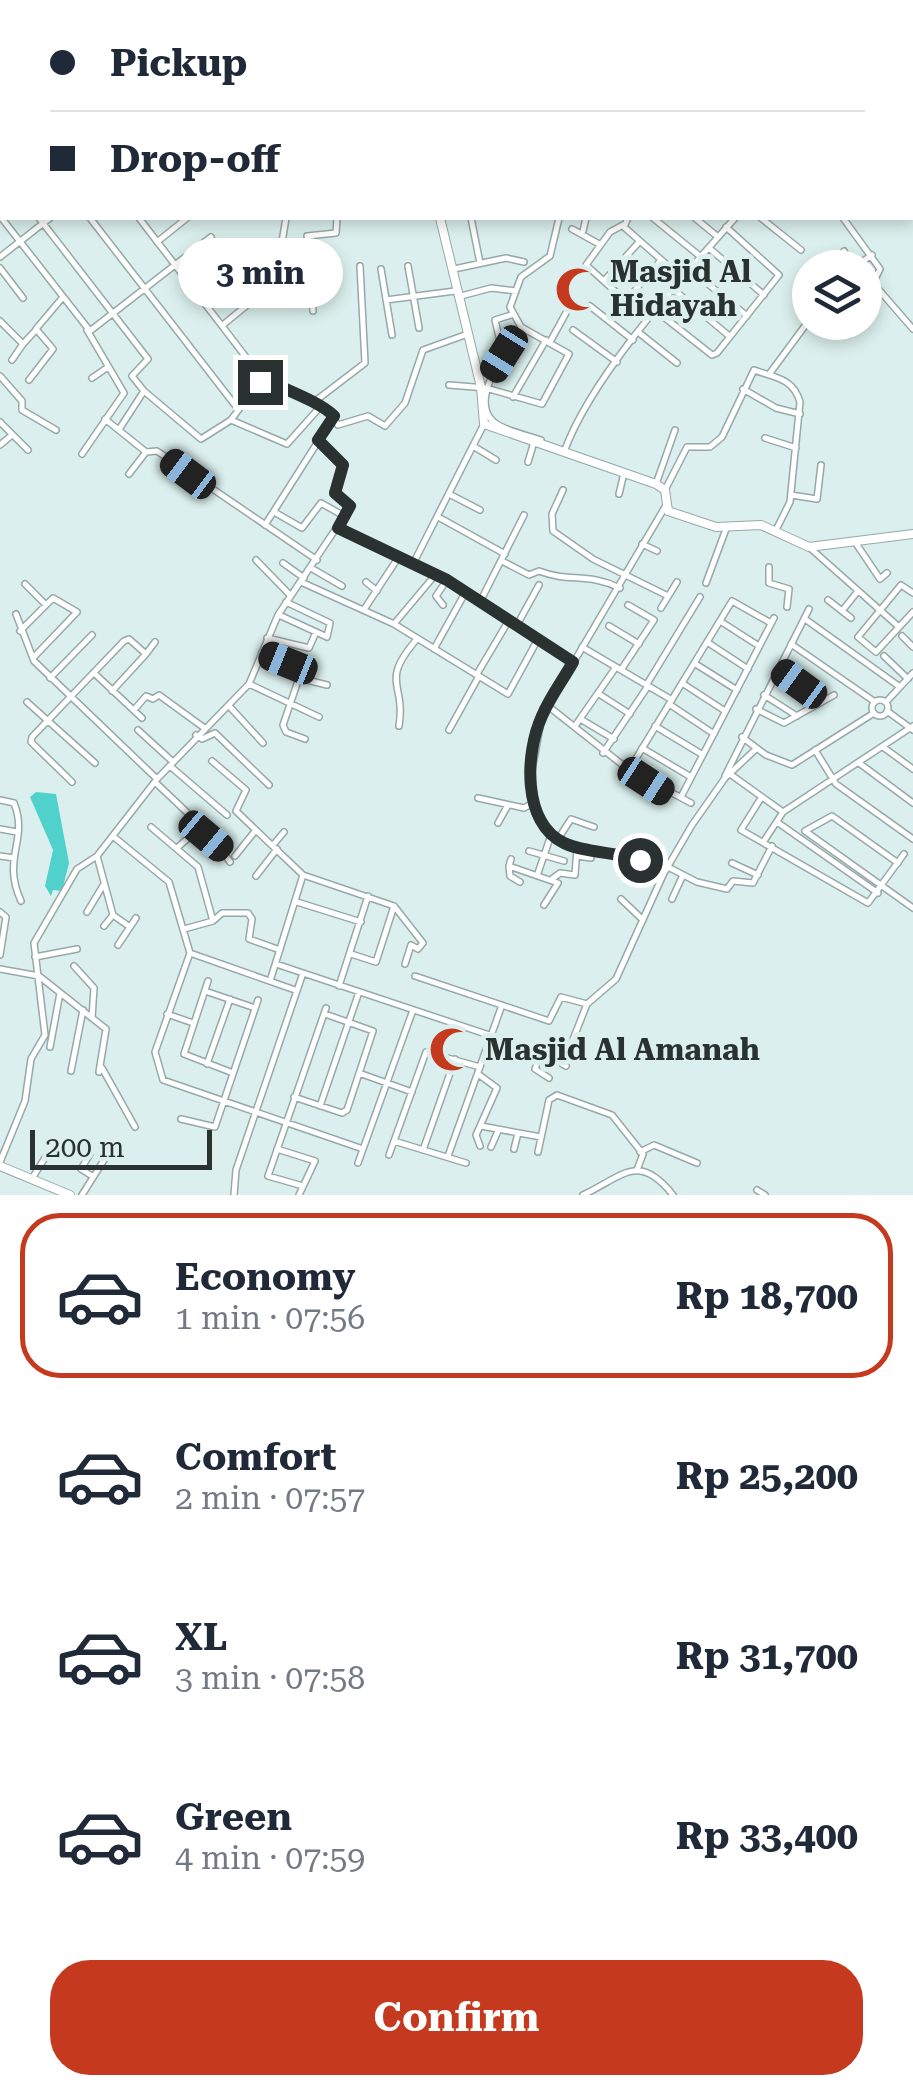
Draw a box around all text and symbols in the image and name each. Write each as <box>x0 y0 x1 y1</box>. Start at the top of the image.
text: Pickup <box>110 41 247 85</box>
text: Drop-off <box>110 137 280 181</box>
callout: 3 min <box>178 237 342 307</box>
map controls <box>792 250 882 340</box>
button: layers <box>792 250 882 340</box>
text: 3 min <box>216 254 305 292</box>
place label: Masjid Al Hidayah <box>610 254 751 323</box>
mosque icon: Masjid Al Hidayah <box>553 265 601 313</box>
car <box>475 321 533 387</box>
route end <box>238 360 283 405</box>
car <box>155 444 221 504</box>
car <box>255 638 321 688</box>
car <box>766 654 832 714</box>
car <box>613 752 679 810</box>
car <box>173 805 239 867</box>
route start <box>618 838 663 883</box>
mosque icon: Masjid Al Amanah <box>428 1026 476 1074</box>
place label: Masjid Al Amanah <box>485 1032 760 1067</box>
scale bar <box>30 1125 212 1170</box>
text: 200 m <box>45 1131 125 1164</box>
icon: car <box>55 1251 145 1341</box>
text: Economy <box>175 1255 355 1299</box>
text: Rp 18,700 <box>676 1274 858 1318</box>
text: 1 min · 07:56 <box>175 1299 365 1337</box>
icon: car <box>55 1431 145 1521</box>
text: Comfort <box>175 1435 336 1479</box>
text: Rp 25,200 <box>676 1454 858 1498</box>
text: 2 min · 07:57 <box>175 1479 365 1517</box>
icon: car <box>55 1611 145 1701</box>
text: XL <box>175 1615 227 1659</box>
text: Rp 31,700 <box>676 1634 858 1678</box>
text: 3 min · 07:58 <box>175 1659 365 1697</box>
icon: car <box>55 1791 145 1881</box>
text: Green <box>175 1795 292 1839</box>
text: Rp 33,400 <box>676 1814 858 1858</box>
text: 4 min · 07:59 <box>175 1839 365 1877</box>
button: Confirm <box>50 1960 863 2075</box>

